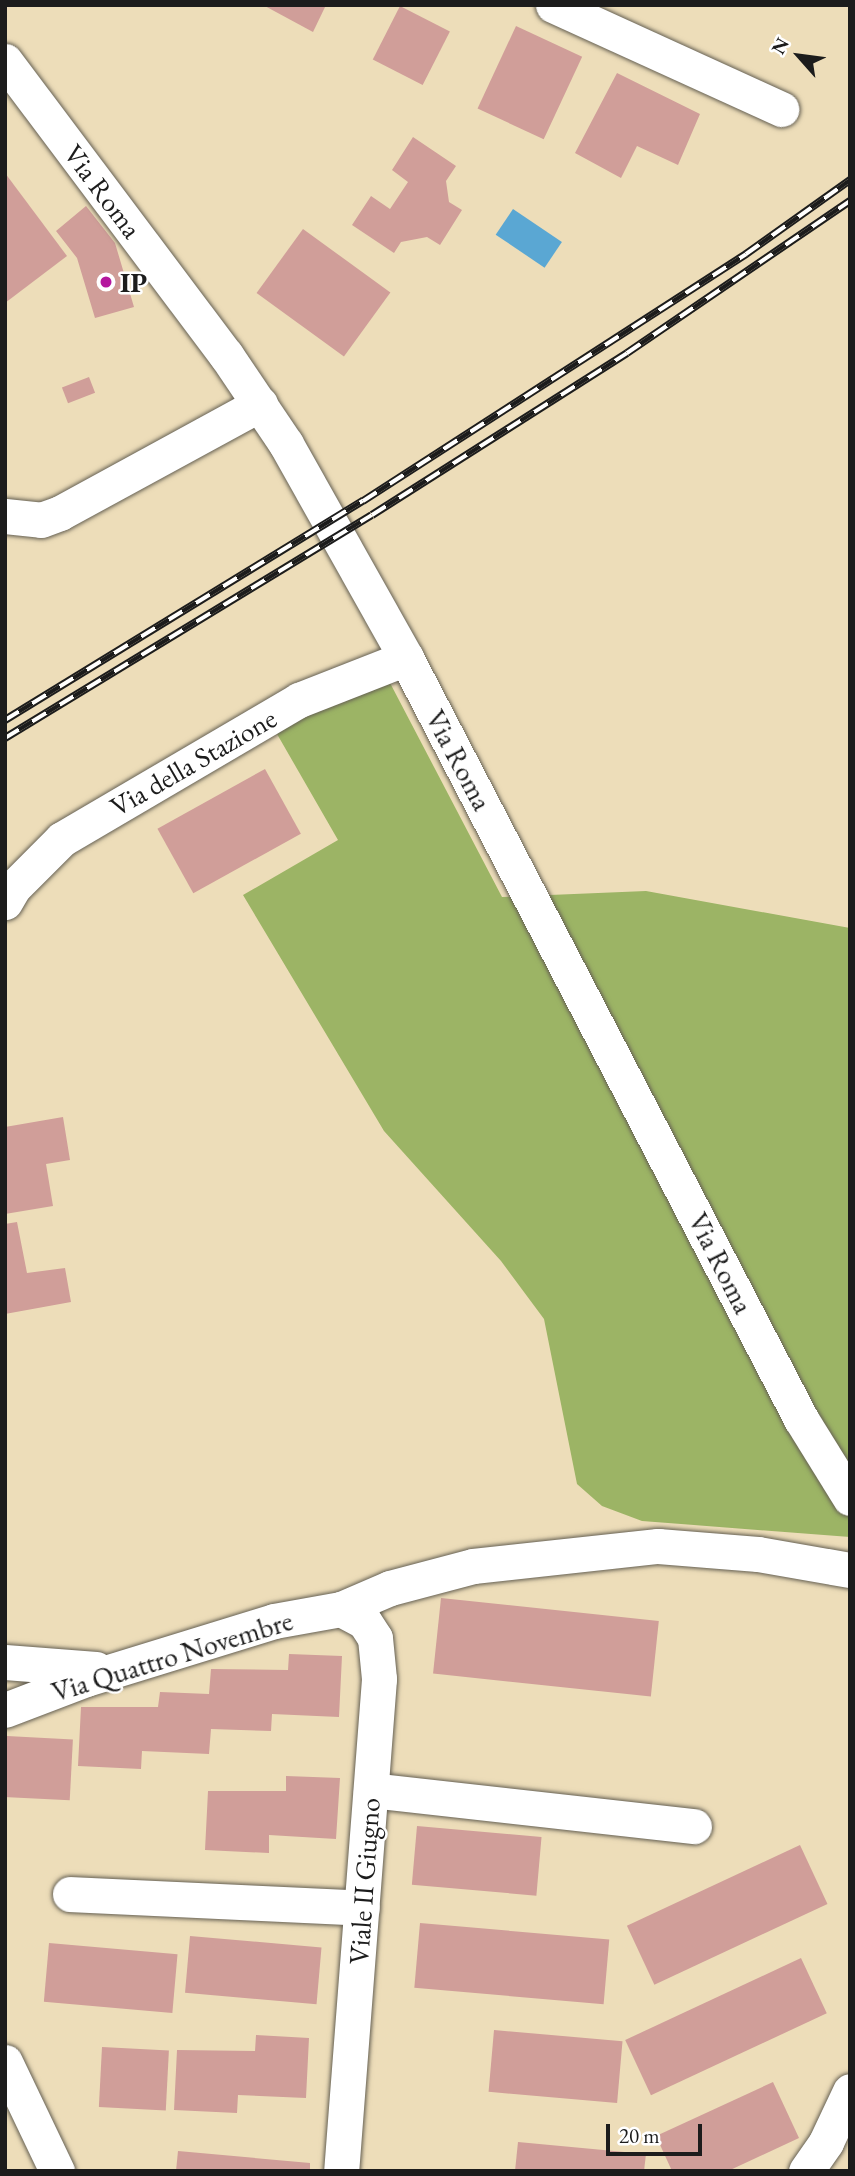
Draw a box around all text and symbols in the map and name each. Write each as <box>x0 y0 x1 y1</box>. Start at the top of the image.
north arrow <box>764 21 834 91</box>
text: N <box>765 33 795 59</box>
street label: Via Roma <box>57 137 149 245</box>
place label: IP <box>120 265 147 299</box>
marker: IP <box>98 274 114 290</box>
street label: Via della Stazione <box>104 701 282 823</box>
street label: Via Roma <box>419 704 499 816</box>
street label: Via Roma <box>681 1207 761 1319</box>
street label: Via Quattro Novembre <box>47 1603 297 1709</box>
street label: Viale II Giugno <box>341 1797 387 1965</box>
scale bar <box>610 2110 706 2154</box>
text: 20 m <box>619 2122 660 2149</box>

